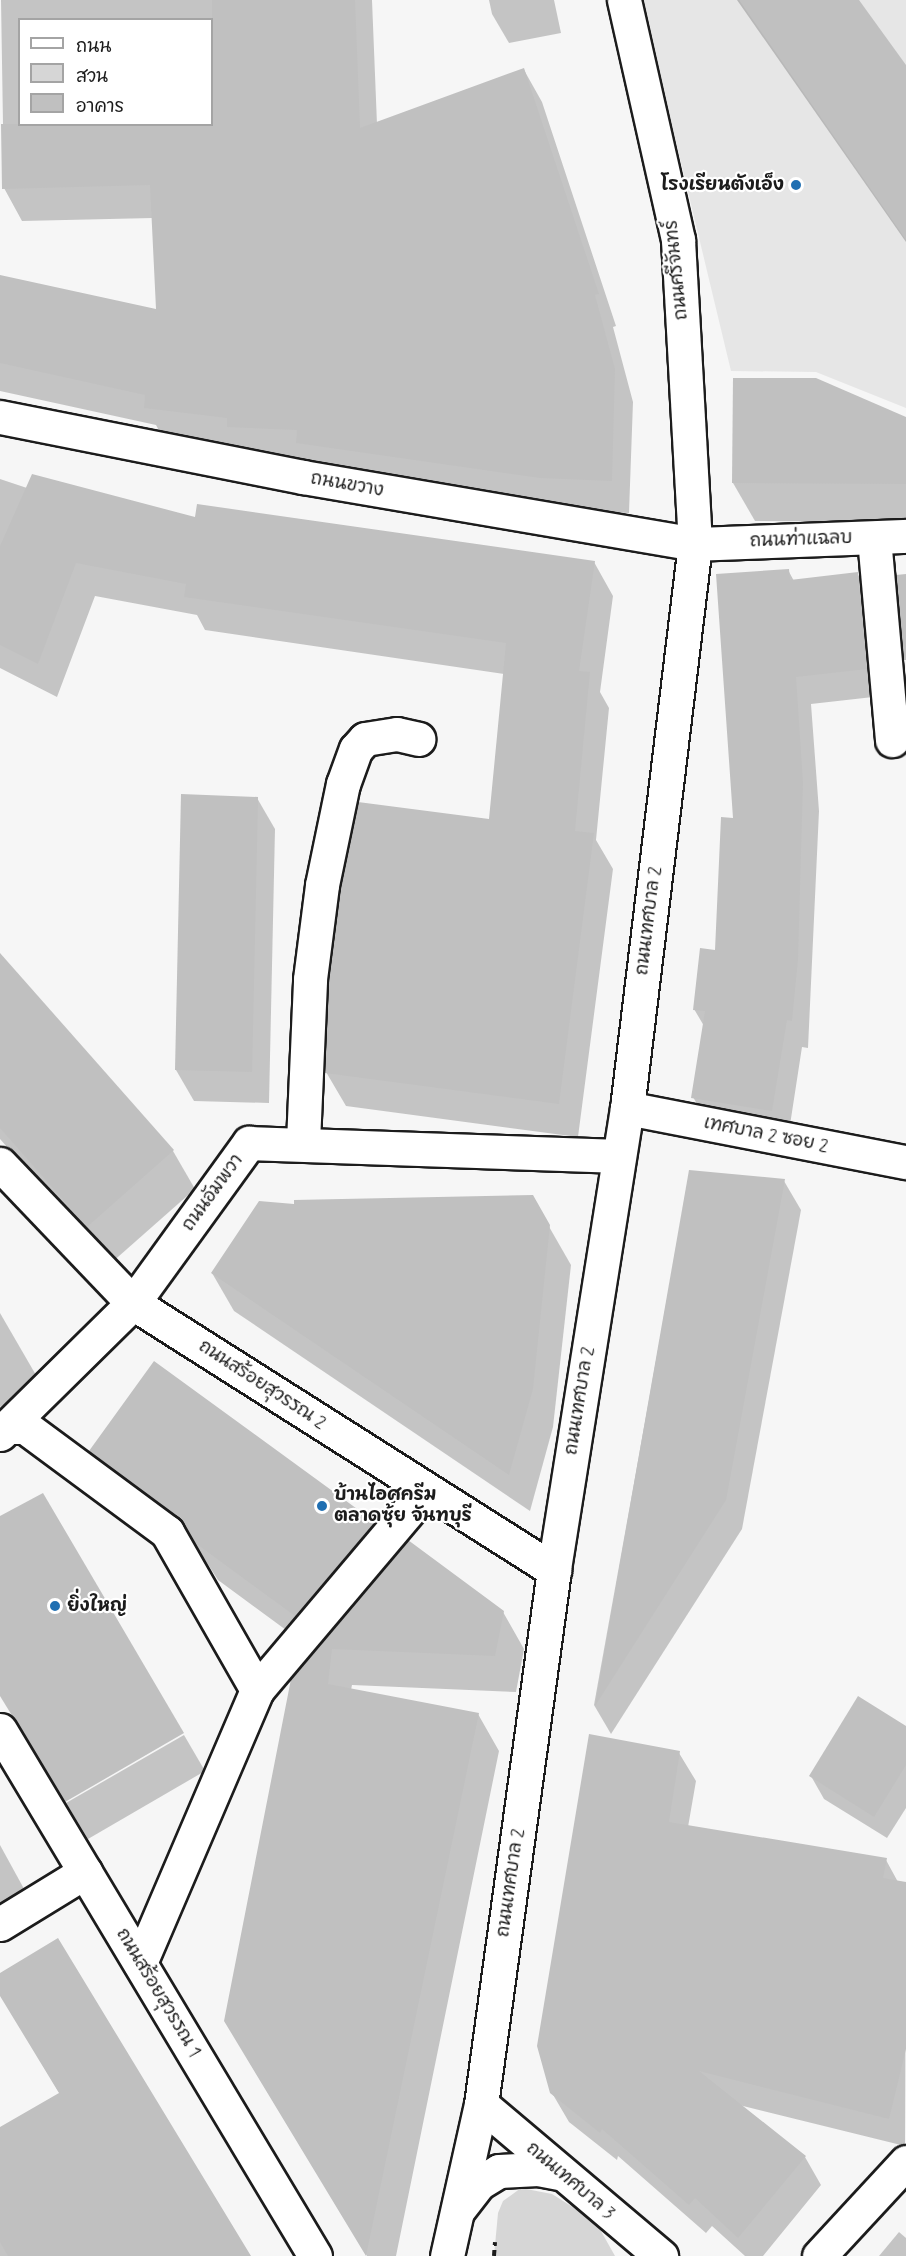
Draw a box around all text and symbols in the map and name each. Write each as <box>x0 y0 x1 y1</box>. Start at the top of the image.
legend <box>18 18 213 126</box>
text: ถนน <box>76 35 111 59</box>
text: สวน <box>76 65 108 89</box>
text: อาคาร <box>76 95 124 119</box>
place label: โรงเรียนตังเอ็ง <box>661 174 784 196</box>
marker: โรงเรียนตังเอ็ง <box>789 178 803 192</box>
street label: ถนนศรีจันทร์ <box>661 219 693 321</box>
street label: ถนนขวาง <box>309 468 385 502</box>
street label: ถนนท่าแฉลบ <box>749 527 853 553</box>
street label: ถนนเทศบาล 2 <box>632 865 666 977</box>
street label: เทศบาล 2 ซอย 2 <box>702 1112 830 1158</box>
street label: ถนนอัมพวา <box>178 1150 248 1236</box>
street label: ถนนสร้อยสุวรรณ 2 <box>194 1336 330 1434</box>
street label: ถนนเทศบาล 2 <box>561 1345 599 1457</box>
place label: บ้านไอศครีม ตลาดซุ้ย จันทบุรี <box>334 1485 472 1528</box>
marker: บ้านไอศครีม ตลาดซุ้ย จันทบุรี <box>315 1499 329 1513</box>
place label: ยิ่งใหญ่ <box>67 1595 127 1617</box>
marker: ยิ่งใหญ่ <box>48 1599 62 1613</box>
street label: ถนนเทศบาล 2 <box>493 1827 529 1939</box>
street label: ถนนสร้อยสุวรรณ 1 <box>111 1925 205 2061</box>
street label: ถนนเทศบาล 3 <box>521 2138 619 2224</box>

